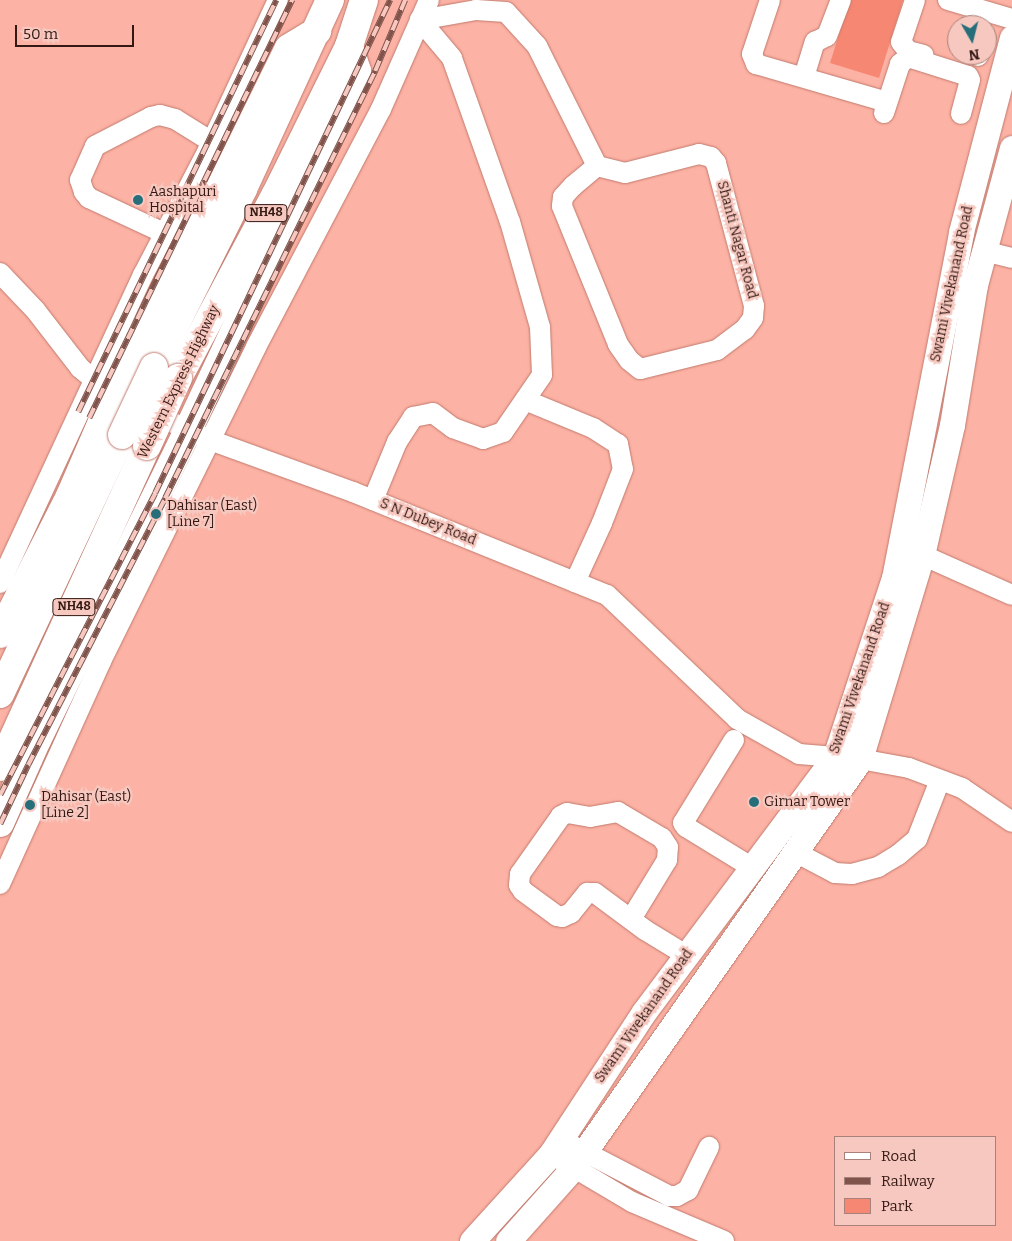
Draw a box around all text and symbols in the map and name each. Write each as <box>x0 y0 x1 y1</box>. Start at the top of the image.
scale bar <box>18 15 136 47</box>
north arrow <box>947 15 997 65</box>
text: 50 m <box>23 25 58 43</box>
text: N <box>967 45 981 64</box>
street label: Shanti Nagar Road <box>713 179 761 301</box>
place label: Aashapuri Hospital <box>149 184 217 216</box>
marker: Aashapuri Hospital <box>131 193 145 207</box>
road number: NH48 <box>244 204 288 222</box>
street label: Swami Vivekanand Road <box>927 204 977 364</box>
street label: Western Express Highway <box>134 303 224 461</box>
street label: S N Dubey Road <box>377 495 479 549</box>
place label: Dahisar (East) [Line 7] <box>167 498 257 530</box>
marker: Dahisar (East) [Line 7] <box>149 507 163 521</box>
road number: NH48 <box>52 598 96 616</box>
street label: Swami Vivekanand Road <box>826 600 894 756</box>
place label: Dahisar (East) [Line 2] <box>41 789 131 822</box>
place label: Girnar Tower <box>764 794 850 810</box>
marker: Girnar Tower <box>748 796 760 808</box>
marker: Dahisar (East) [Line 2] <box>23 798 37 812</box>
street label: Swami Vivekanand Road <box>591 946 697 1086</box>
legend <box>834 1136 997 1226</box>
text: Road <box>881 1147 916 1165</box>
text: Railway <box>881 1172 935 1190</box>
text: Park <box>881 1197 913 1215</box>

